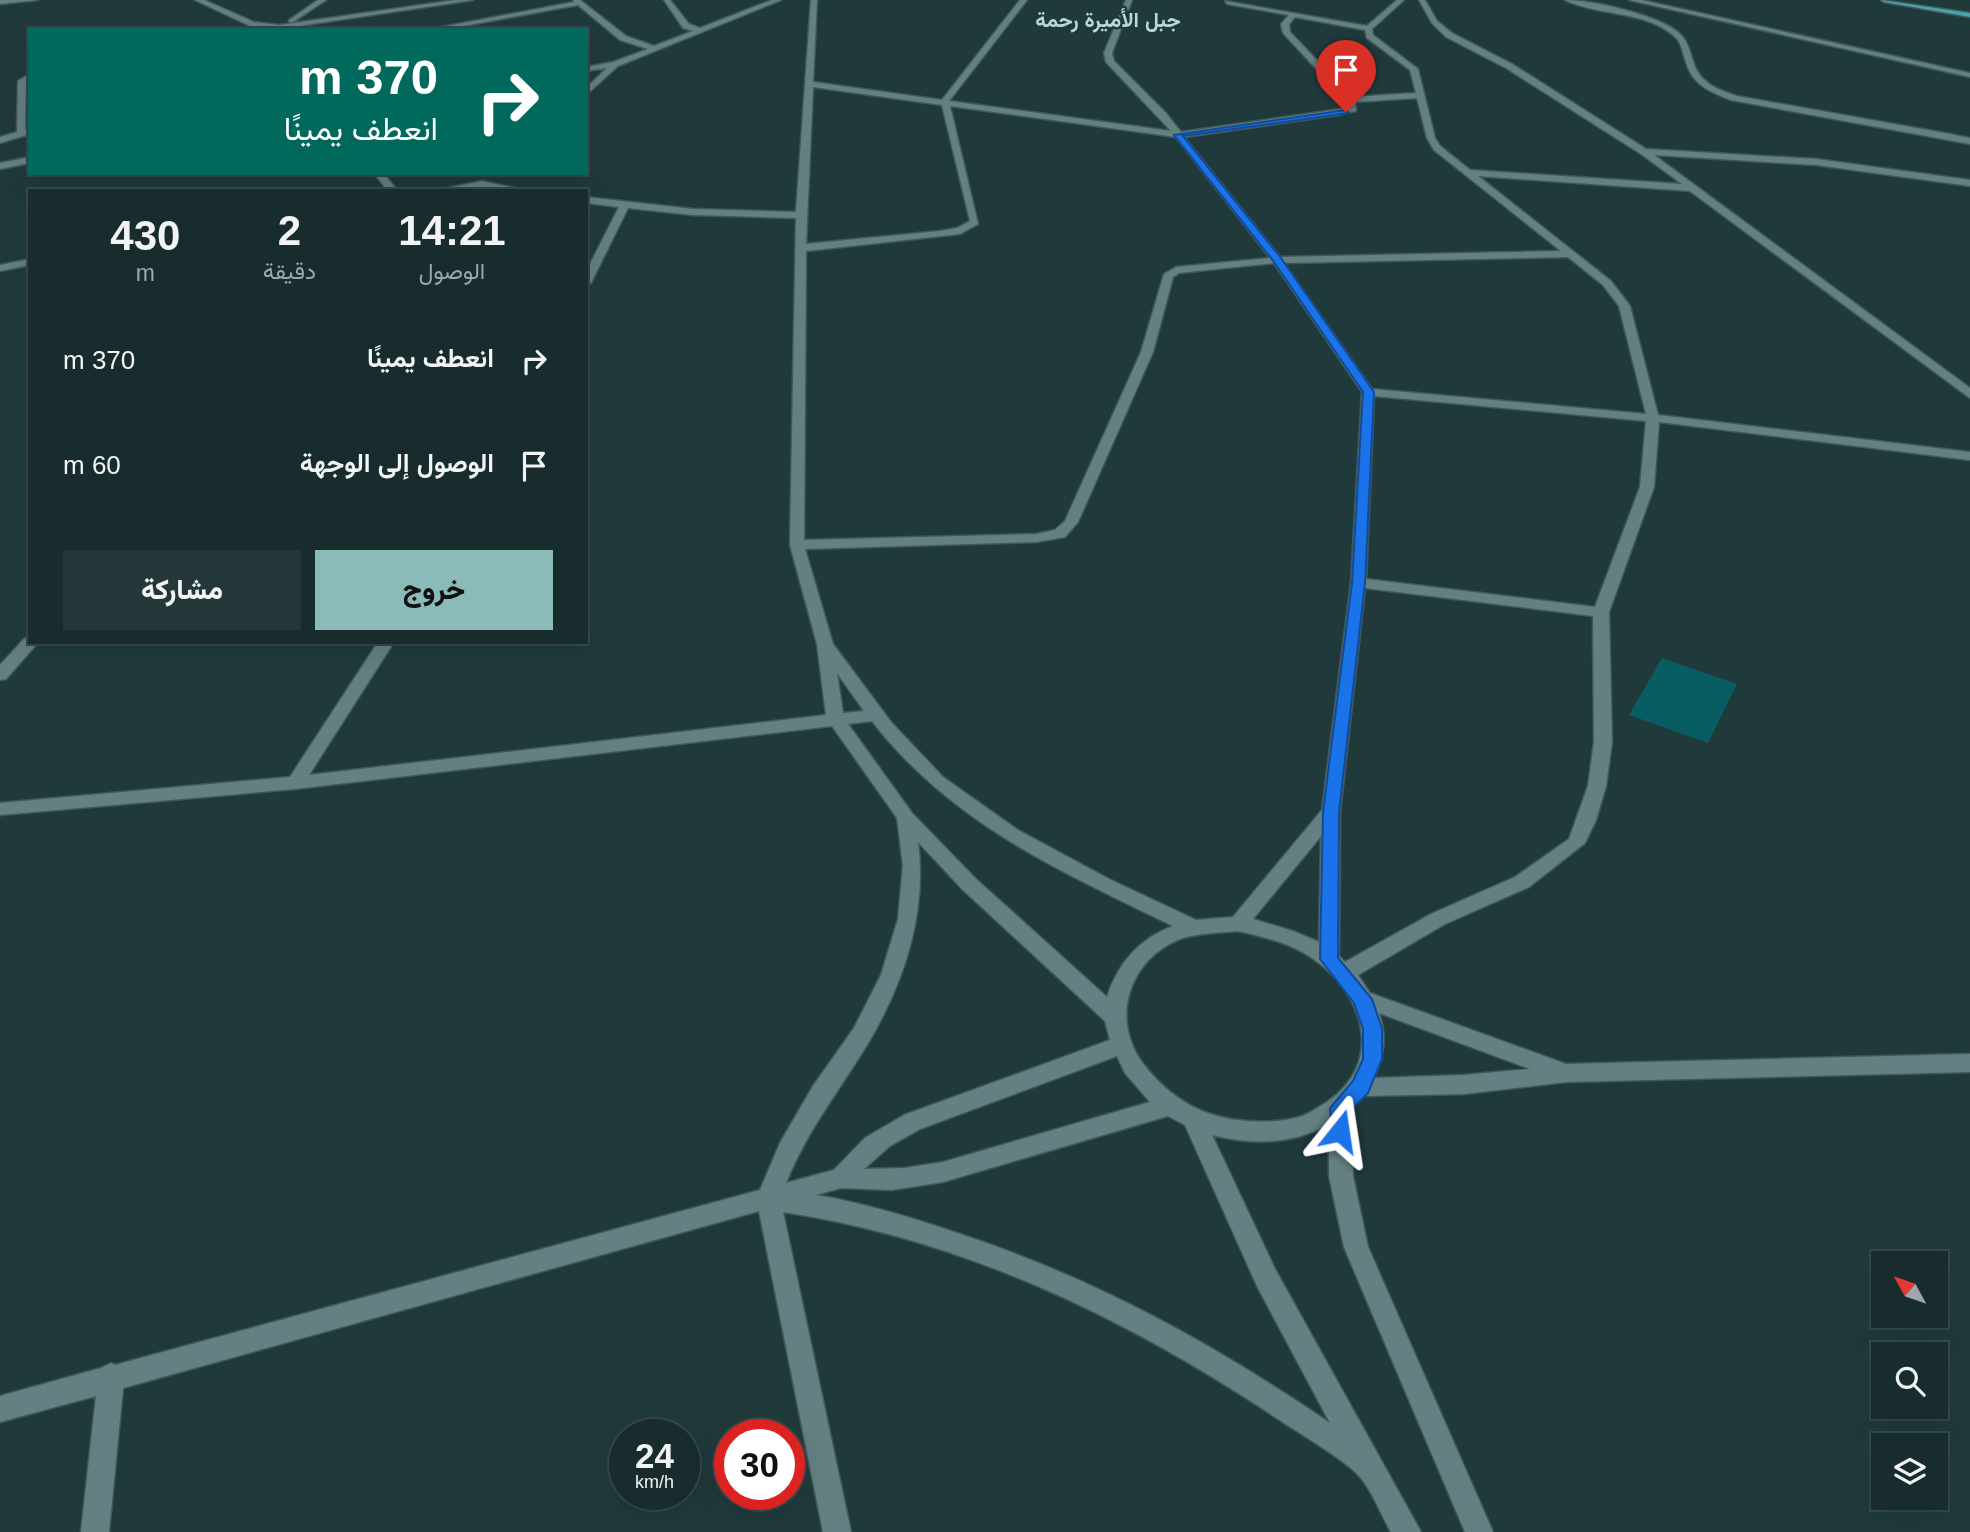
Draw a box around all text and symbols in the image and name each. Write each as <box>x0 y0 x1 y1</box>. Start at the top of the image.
district label: جبل الأميرة رحمة <box>1035 7 1181 33</box>
pin <box>1316 40 1376 112</box>
text: 370 m <box>299 50 438 104</box>
icon: arrive <box>1327 51 1365 89</box>
icon: right <box>462 56 553 147</box>
text: انعطف يمينًا <box>284 111 438 147</box>
text: 2 <box>278 207 301 254</box>
text: 14:21 <box>398 207 506 254</box>
text: 430 <box>110 212 180 259</box>
text: دقيقة <box>263 258 316 284</box>
text: الوصول <box>419 258 485 284</box>
text: m <box>136 260 155 286</box>
icon: right <box>515 342 553 380</box>
text: انعطف يمينًا <box>367 343 494 373</box>
text: 370 m <box>63 345 135 375</box>
icon: arrive <box>515 447 553 485</box>
text: الوصول إلى الوجهة <box>300 448 494 478</box>
text: 60 m <box>63 450 121 480</box>
button: مشاركة <box>63 550 301 630</box>
button: خروج <box>315 550 553 630</box>
position arrow <box>1303 1094 1377 1168</box>
north arrow <box>1871 1251 1948 1328</box>
map controls <box>1871 1251 1948 1510</box>
button: search <box>1871 1342 1948 1419</box>
speed limit sign: 30 <box>714 1419 805 1510</box>
button: layers <box>1871 1433 1948 1510</box>
text: 24 <box>635 1436 674 1475</box>
text: km/h <box>635 1472 674 1492</box>

